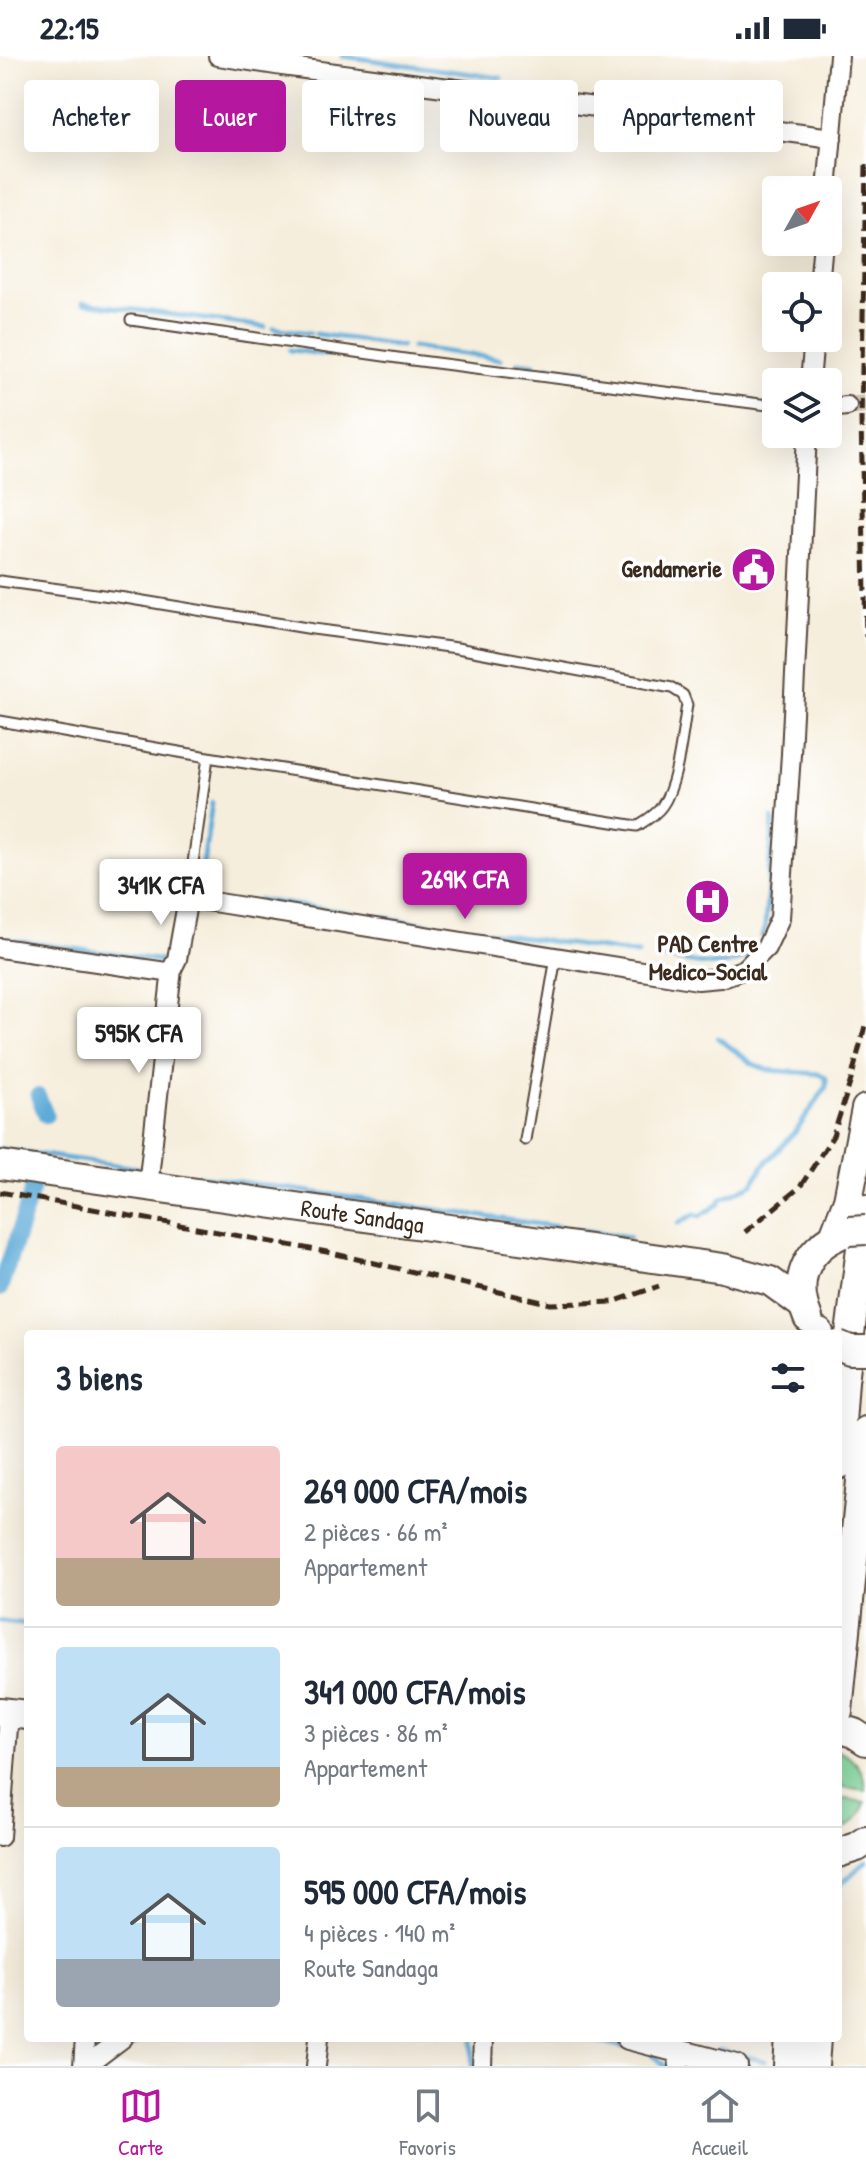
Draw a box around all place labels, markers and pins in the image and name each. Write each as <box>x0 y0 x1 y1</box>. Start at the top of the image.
public building icon: Gendamerie <box>729 545 777 593</box>
place label: Gendamerie <box>621 552 722 584</box>
pin: 269K CFA <box>382 853 548 921</box>
pin: 341K CFA <box>78 859 244 927</box>
hospital icon: PAD Centre Medico-Social <box>684 878 732 926</box>
place label: PAD Centre Medico-Social <box>649 927 768 987</box>
pin: 595K CFA <box>56 1007 222 1075</box>

